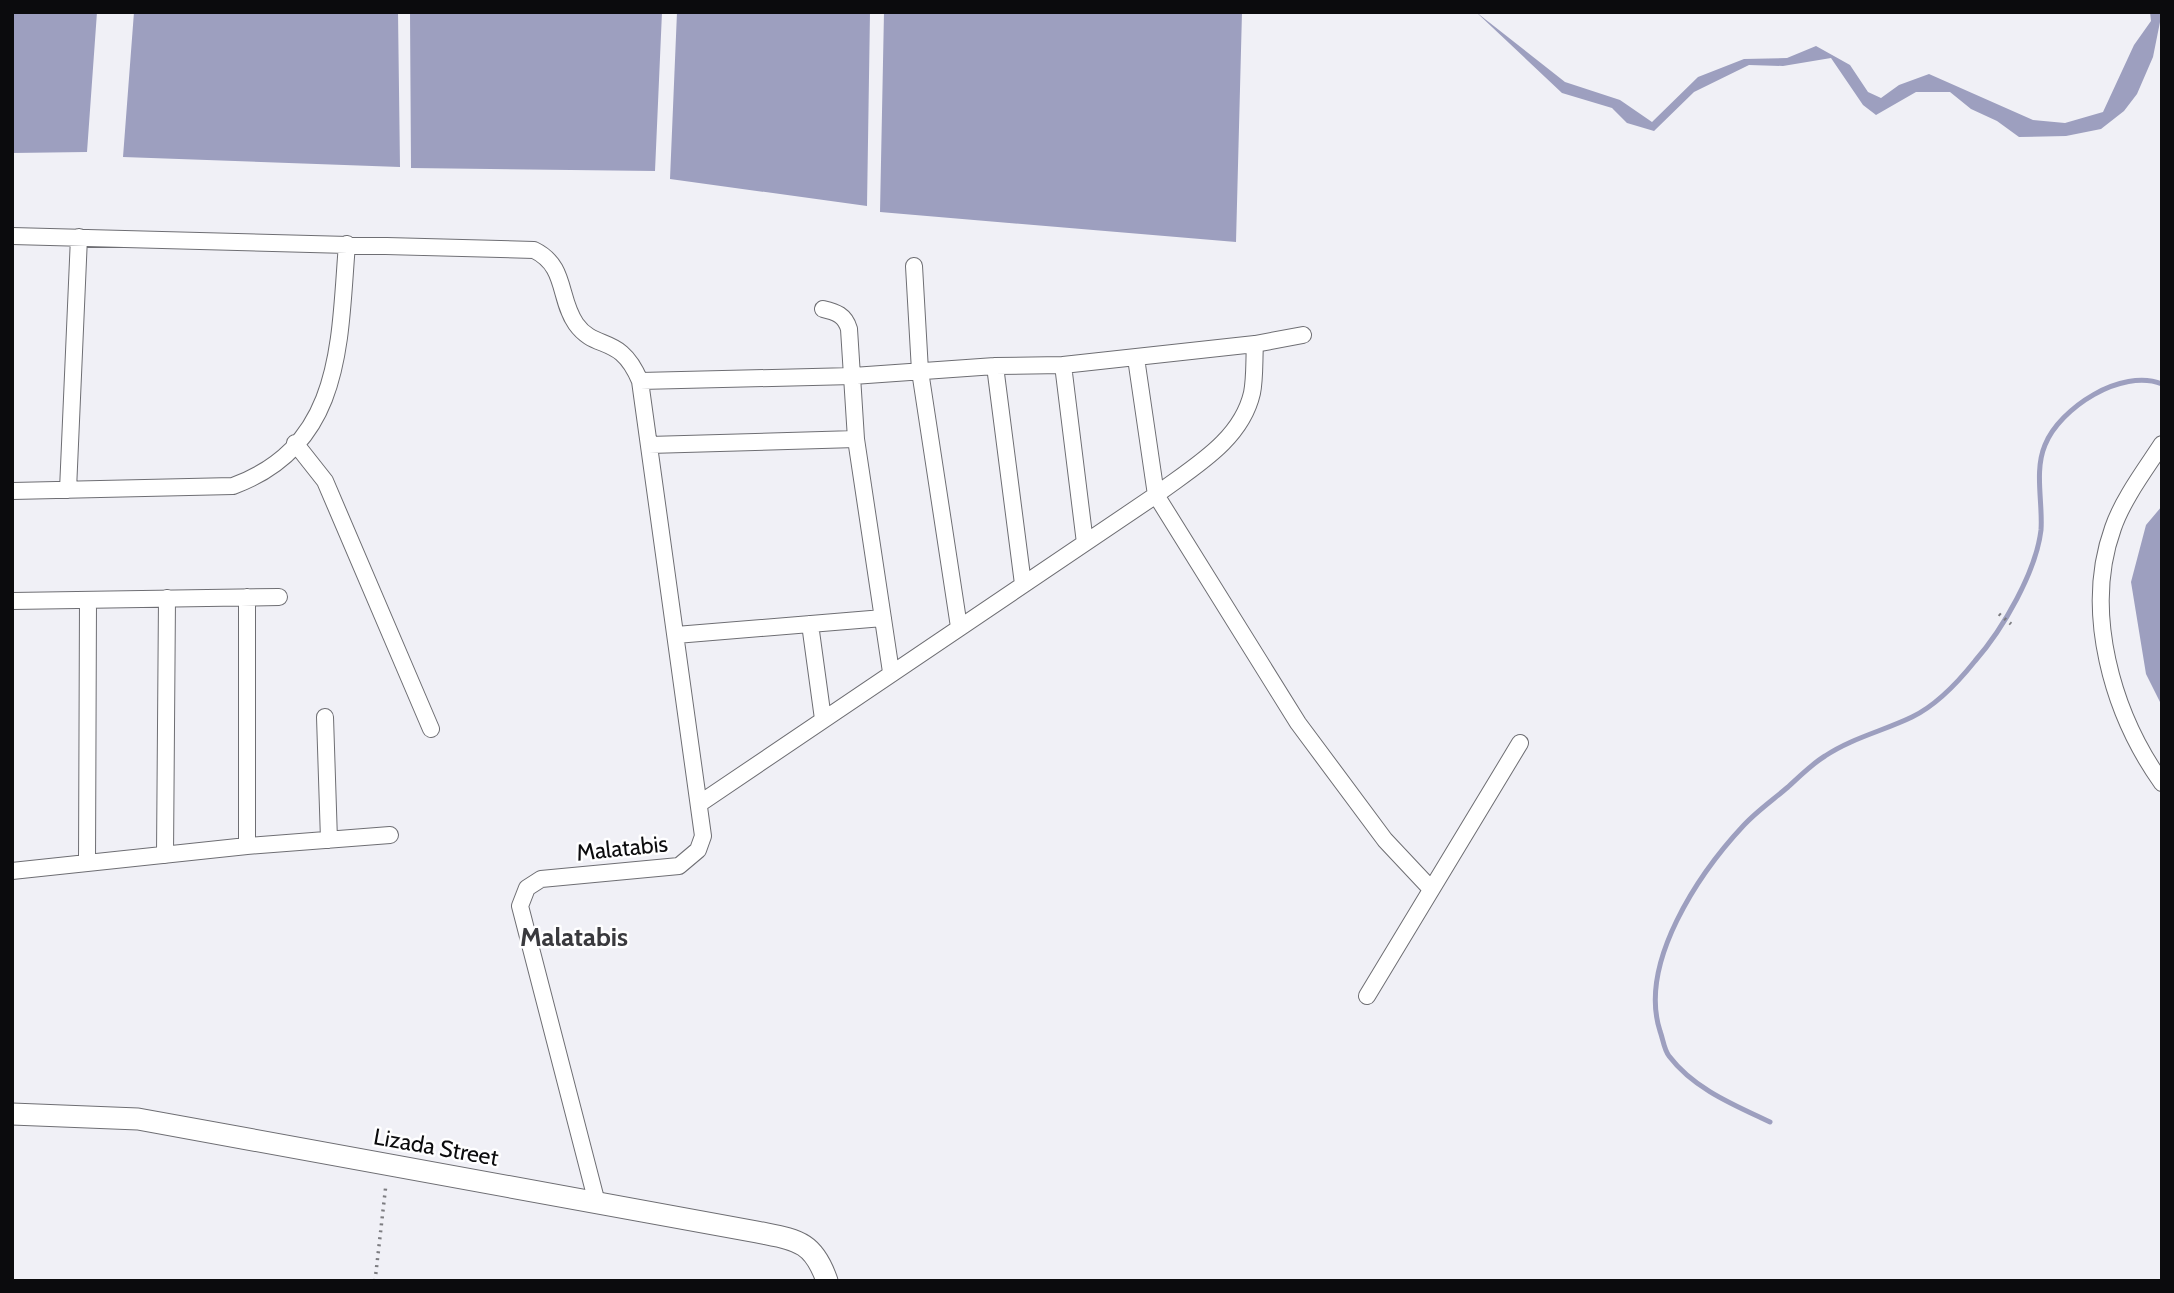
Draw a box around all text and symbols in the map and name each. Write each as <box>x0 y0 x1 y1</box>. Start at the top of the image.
street label: Malatabis <box>575 829 669 867</box>
district label: Malatabis <box>520 921 628 953</box>
street label: Lizada Street <box>371 1122 501 1172</box>

